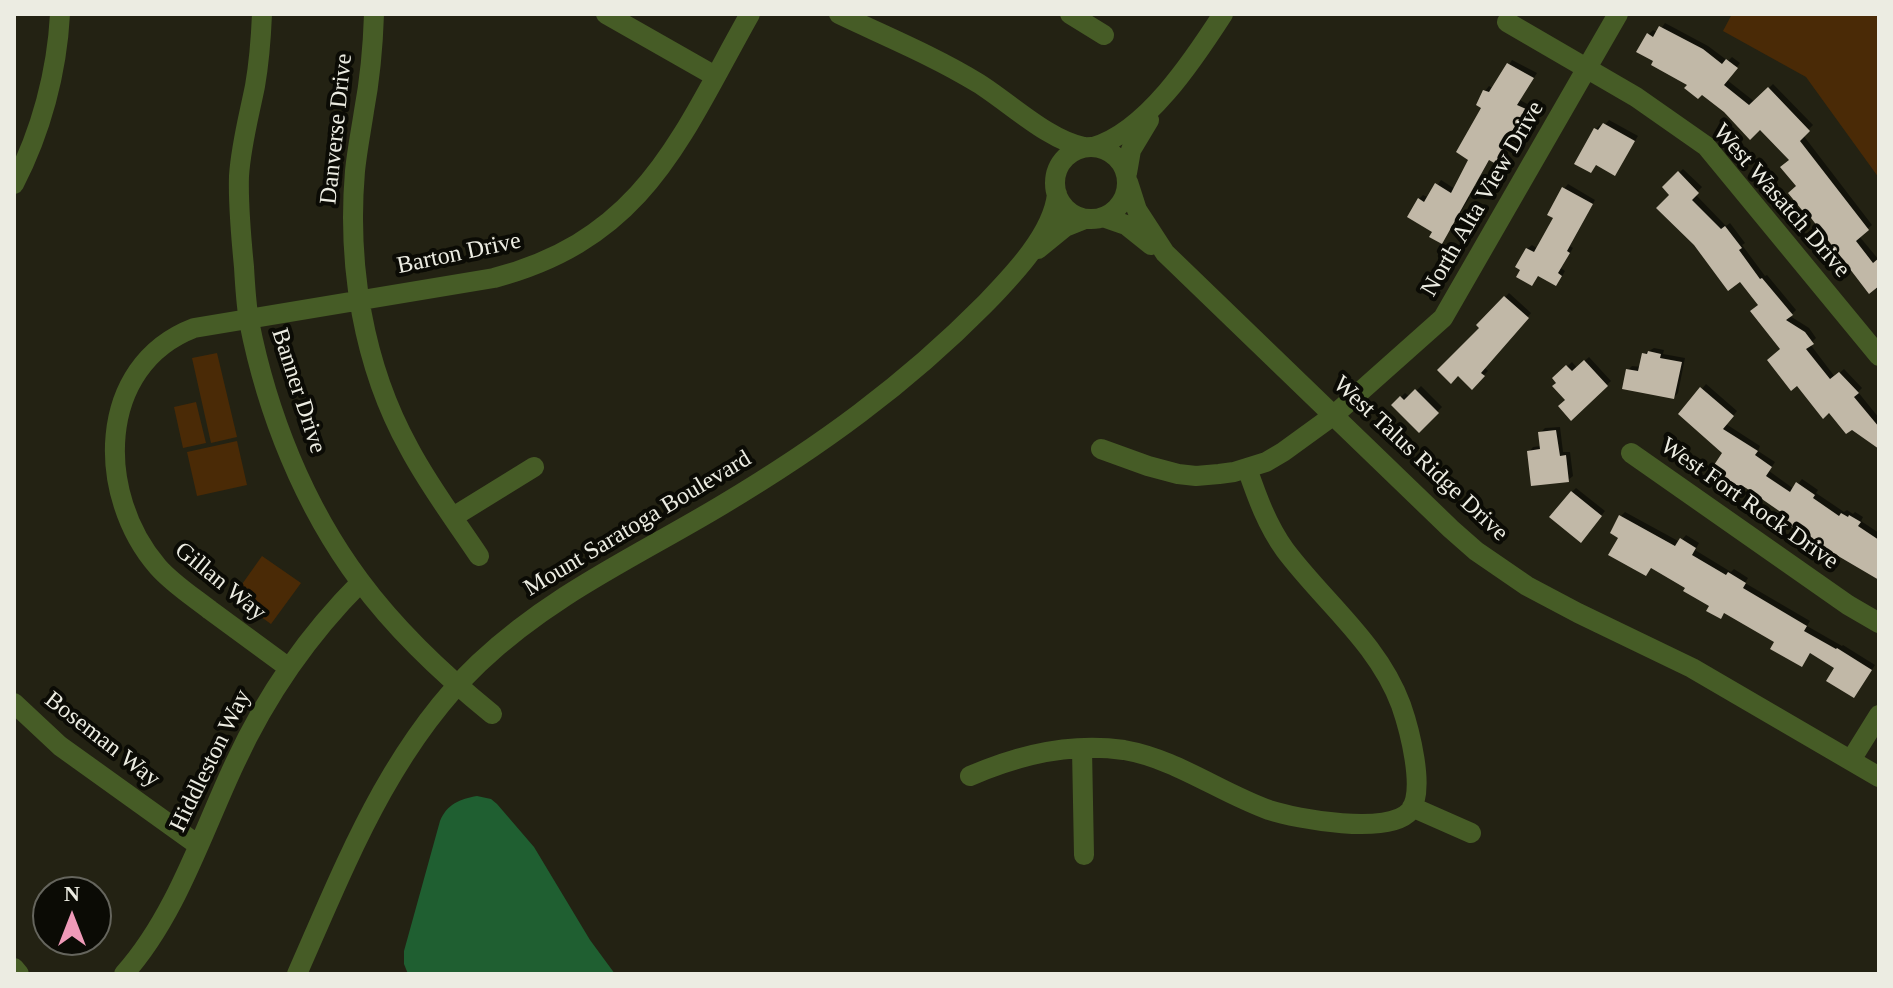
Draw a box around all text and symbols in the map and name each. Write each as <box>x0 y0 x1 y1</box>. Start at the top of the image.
street label: Danverse Drive <box>315 52 359 206</box>
street label: North Alta View Drive <box>1415 96 1551 302</box>
street label: West Wasatch Drive <box>1706 118 1856 284</box>
street label: Barton Drive <box>394 227 524 281</box>
street label: Banner Drive <box>264 325 332 457</box>
street label: West Talus Ridge Drive <box>1326 370 1514 548</box>
street label: West Fort Rock Drive <box>1654 432 1844 576</box>
street label: Mount Saratoga Boulevard <box>519 445 757 603</box>
street label: Gillan Way <box>168 536 272 628</box>
street label: Hiddleston Way <box>164 685 258 837</box>
street label: Boseman Way <box>38 686 166 794</box>
north arrow <box>32 876 112 956</box>
text: N <box>64 881 80 906</box>

